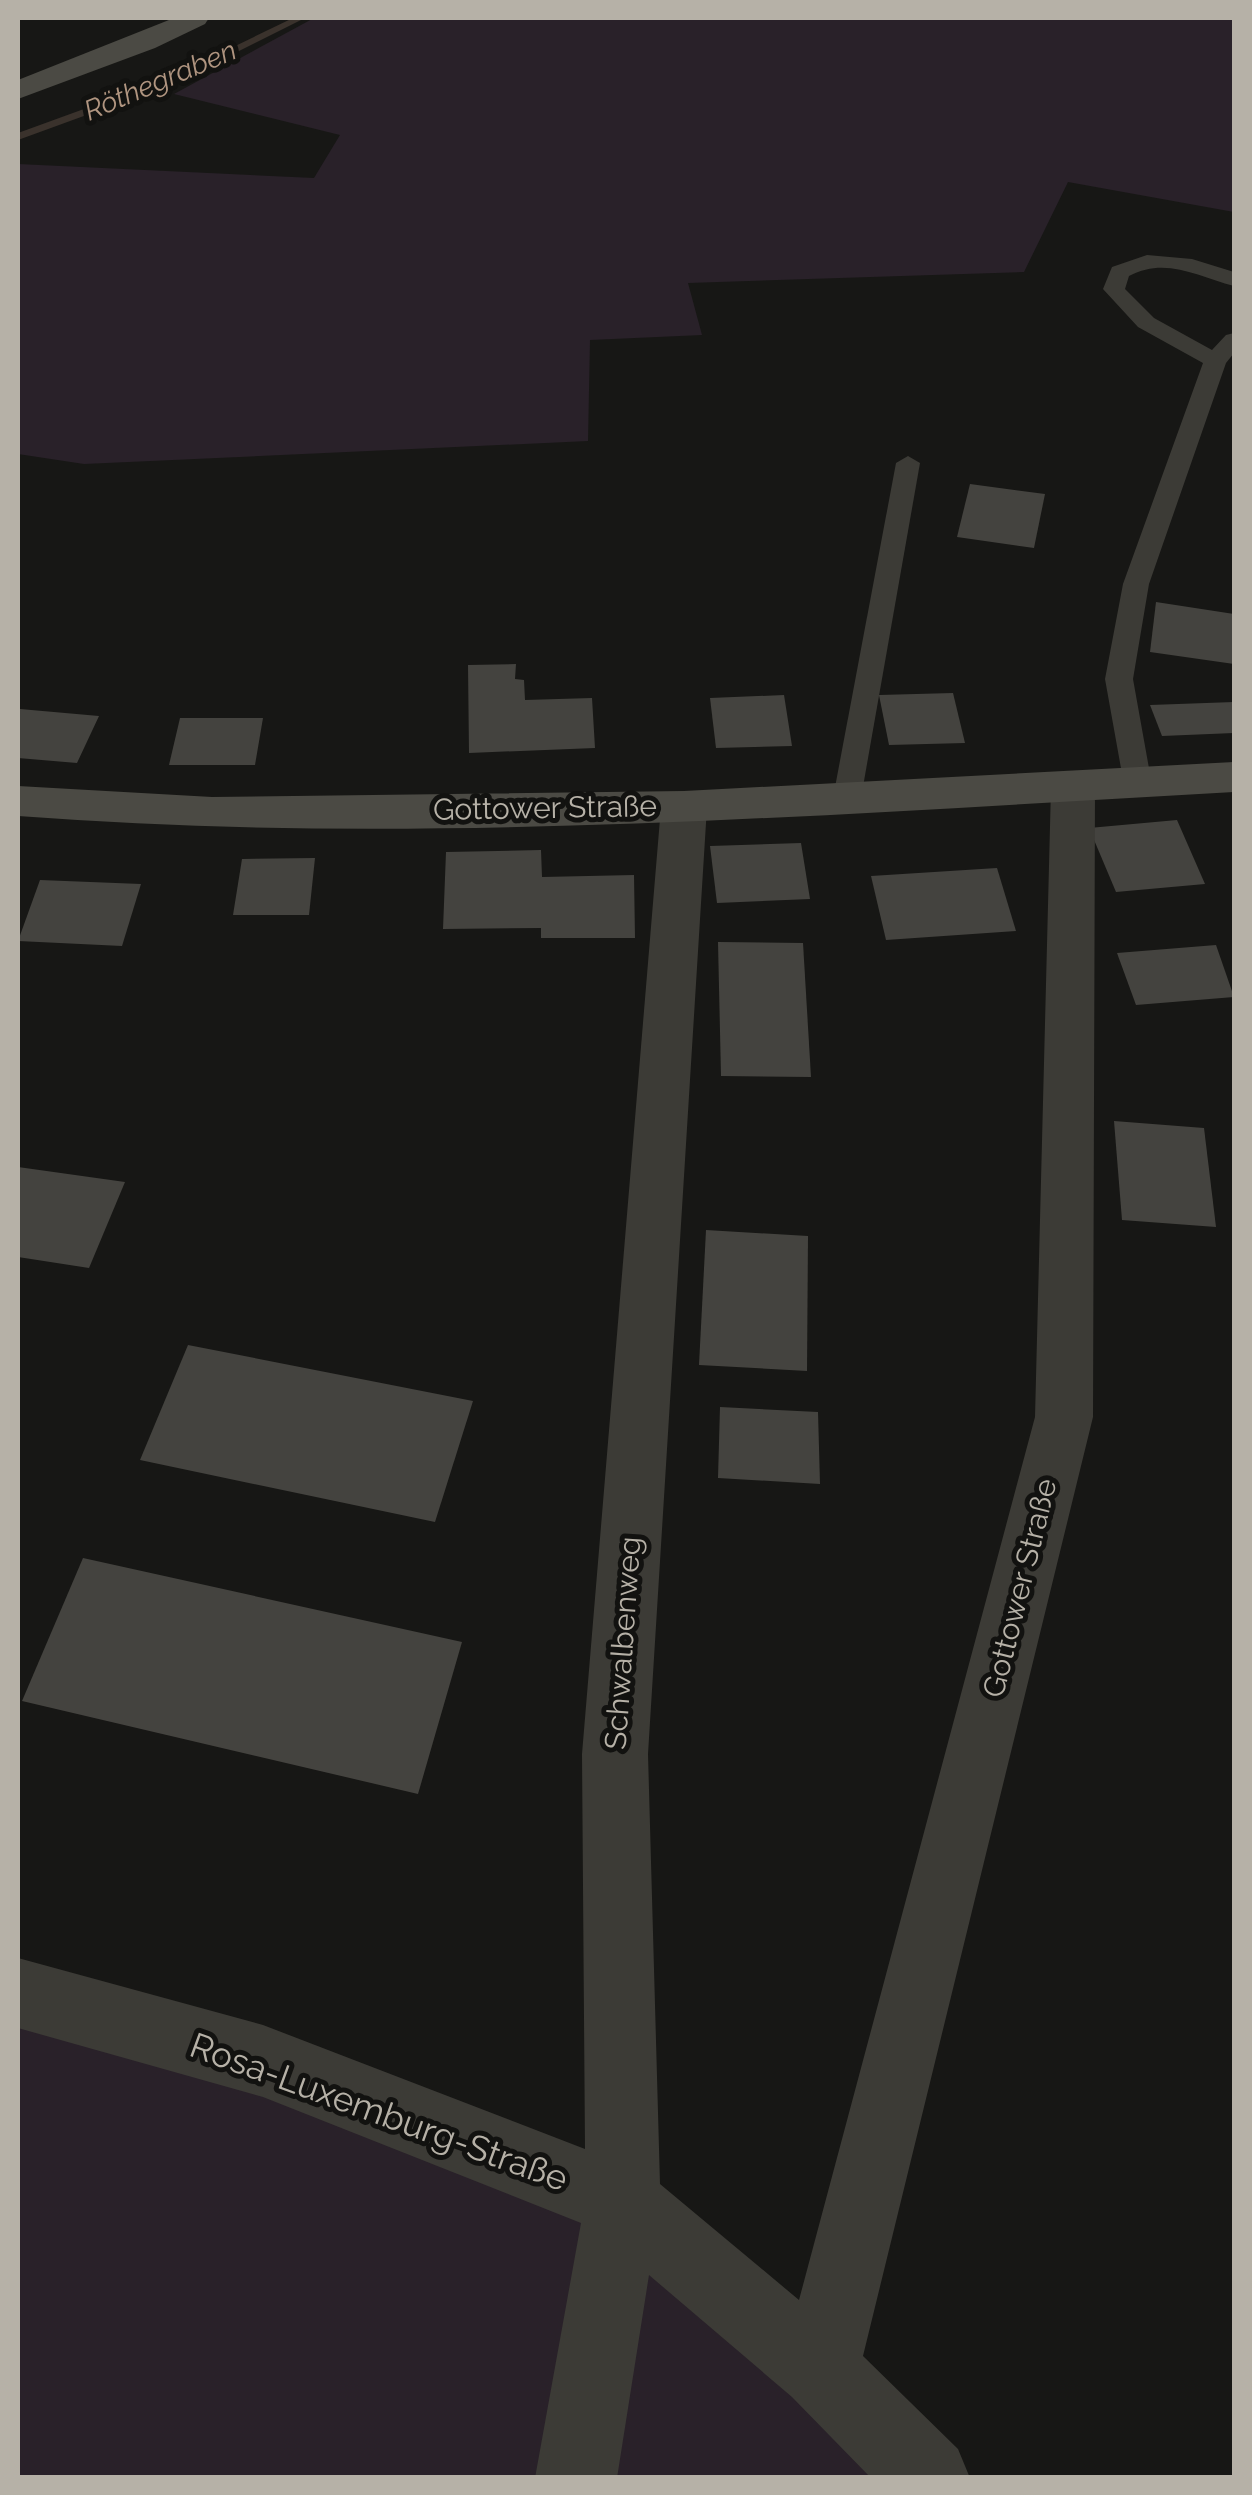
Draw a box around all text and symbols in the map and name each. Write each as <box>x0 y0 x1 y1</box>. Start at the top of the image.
water label: Röthegraben <box>79 34 241 127</box>
street label: Gottower Straße <box>433 788 657 827</box>
street label: Gottower Straße <box>975 1475 1064 1701</box>
street label: Schwalbenweg <box>598 1535 647 1751</box>
street label: Rosa-Luxemburg-Straße <box>185 2024 574 2199</box>

